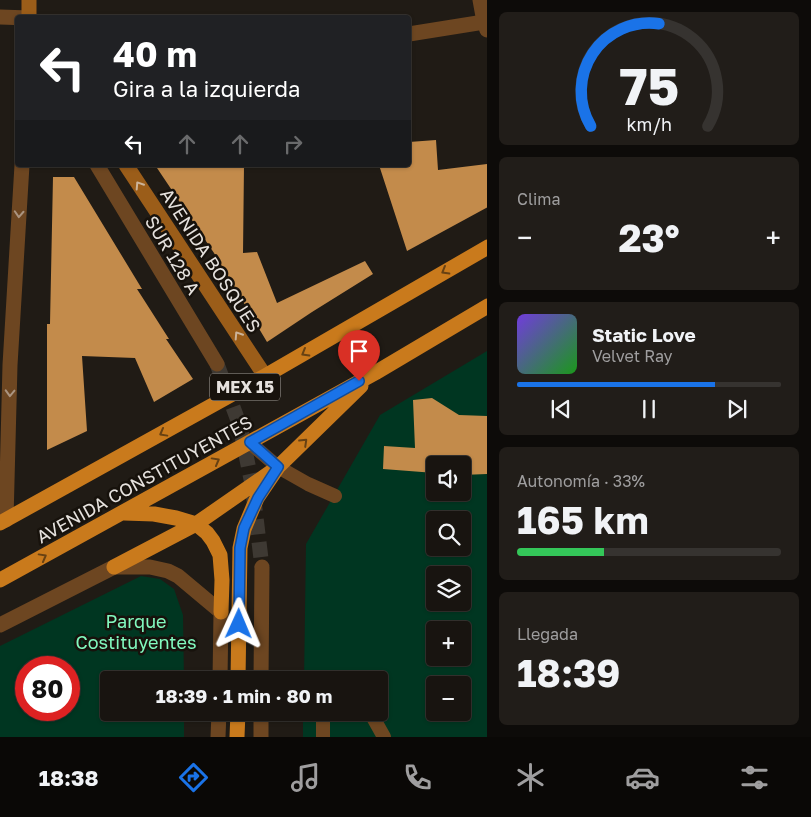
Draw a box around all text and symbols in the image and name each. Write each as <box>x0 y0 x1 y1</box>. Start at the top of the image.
text: 40 m <box>113 33 197 75</box>
icon: left <box>30 35 95 100</box>
text: 75 <box>619 54 679 116</box>
text: Gira a la izquierda <box>113 75 301 102</box>
text: km/h <box>626 113 672 135</box>
icon: left <box>120 130 148 158</box>
icon: ahead <box>173 130 201 158</box>
icon: ahead <box>226 130 254 158</box>
icon: right <box>279 130 307 158</box>
one-way arrow <box>136 181 145 191</box>
street label: AVENIDA BOSQUES <box>156 184 266 336</box>
text: Clima <box>517 189 561 209</box>
one-way arrow <box>14 210 25 218</box>
street label: SUR 128 A <box>141 212 205 298</box>
text: 23° <box>618 215 680 260</box>
text: − <box>517 221 532 254</box>
text: + <box>766 221 781 254</box>
one-way arrow <box>442 265 451 275</box>
text: Static Love <box>592 323 696 346</box>
pin <box>338 330 380 381</box>
one-way arrow <box>235 331 244 341</box>
icon: arrive <box>345 337 373 365</box>
one-way arrow <box>301 346 310 356</box>
text: Velvet Ray <box>592 346 673 366</box>
road number: MEX 15 <box>210 374 280 401</box>
one-way arrow <box>4 390 15 398</box>
icon: previous <box>547 395 575 423</box>
icon: pause <box>635 395 663 423</box>
icon: next <box>723 395 751 423</box>
street label: AVENIDA CONSTITUYENTES <box>32 410 256 548</box>
one-way arrow <box>159 426 168 436</box>
one-way arrow <box>298 439 307 448</box>
map controls <box>426 456 471 721</box>
button: sound <box>426 456 471 501</box>
one-way arrow <box>210 457 219 467</box>
text: Autonomía · 33% <box>517 471 645 491</box>
text: 165 km <box>517 497 649 542</box>
button: search <box>426 511 471 556</box>
one-way arrow <box>38 553 47 563</box>
button: layers <box>426 566 471 611</box>
position arrow <box>212 597 264 649</box>
park label: Parque Costituyentes <box>76 610 196 653</box>
button: + <box>426 621 471 666</box>
text: Llegada <box>517 624 578 644</box>
text: 18:39 <box>517 650 620 695</box>
speed limit sign: 80 <box>15 656 80 721</box>
button: − <box>426 676 471 721</box>
text: 18:39 · 1 min · 80 m <box>156 684 332 707</box>
icon: directions <box>176 760 211 795</box>
icon: music <box>288 760 323 795</box>
icon: phone <box>400 760 435 795</box>
icon: climate <box>513 760 548 795</box>
icon: car <box>625 760 660 795</box>
icon: filters <box>737 760 772 795</box>
text: 18:38 <box>39 764 99 791</box>

